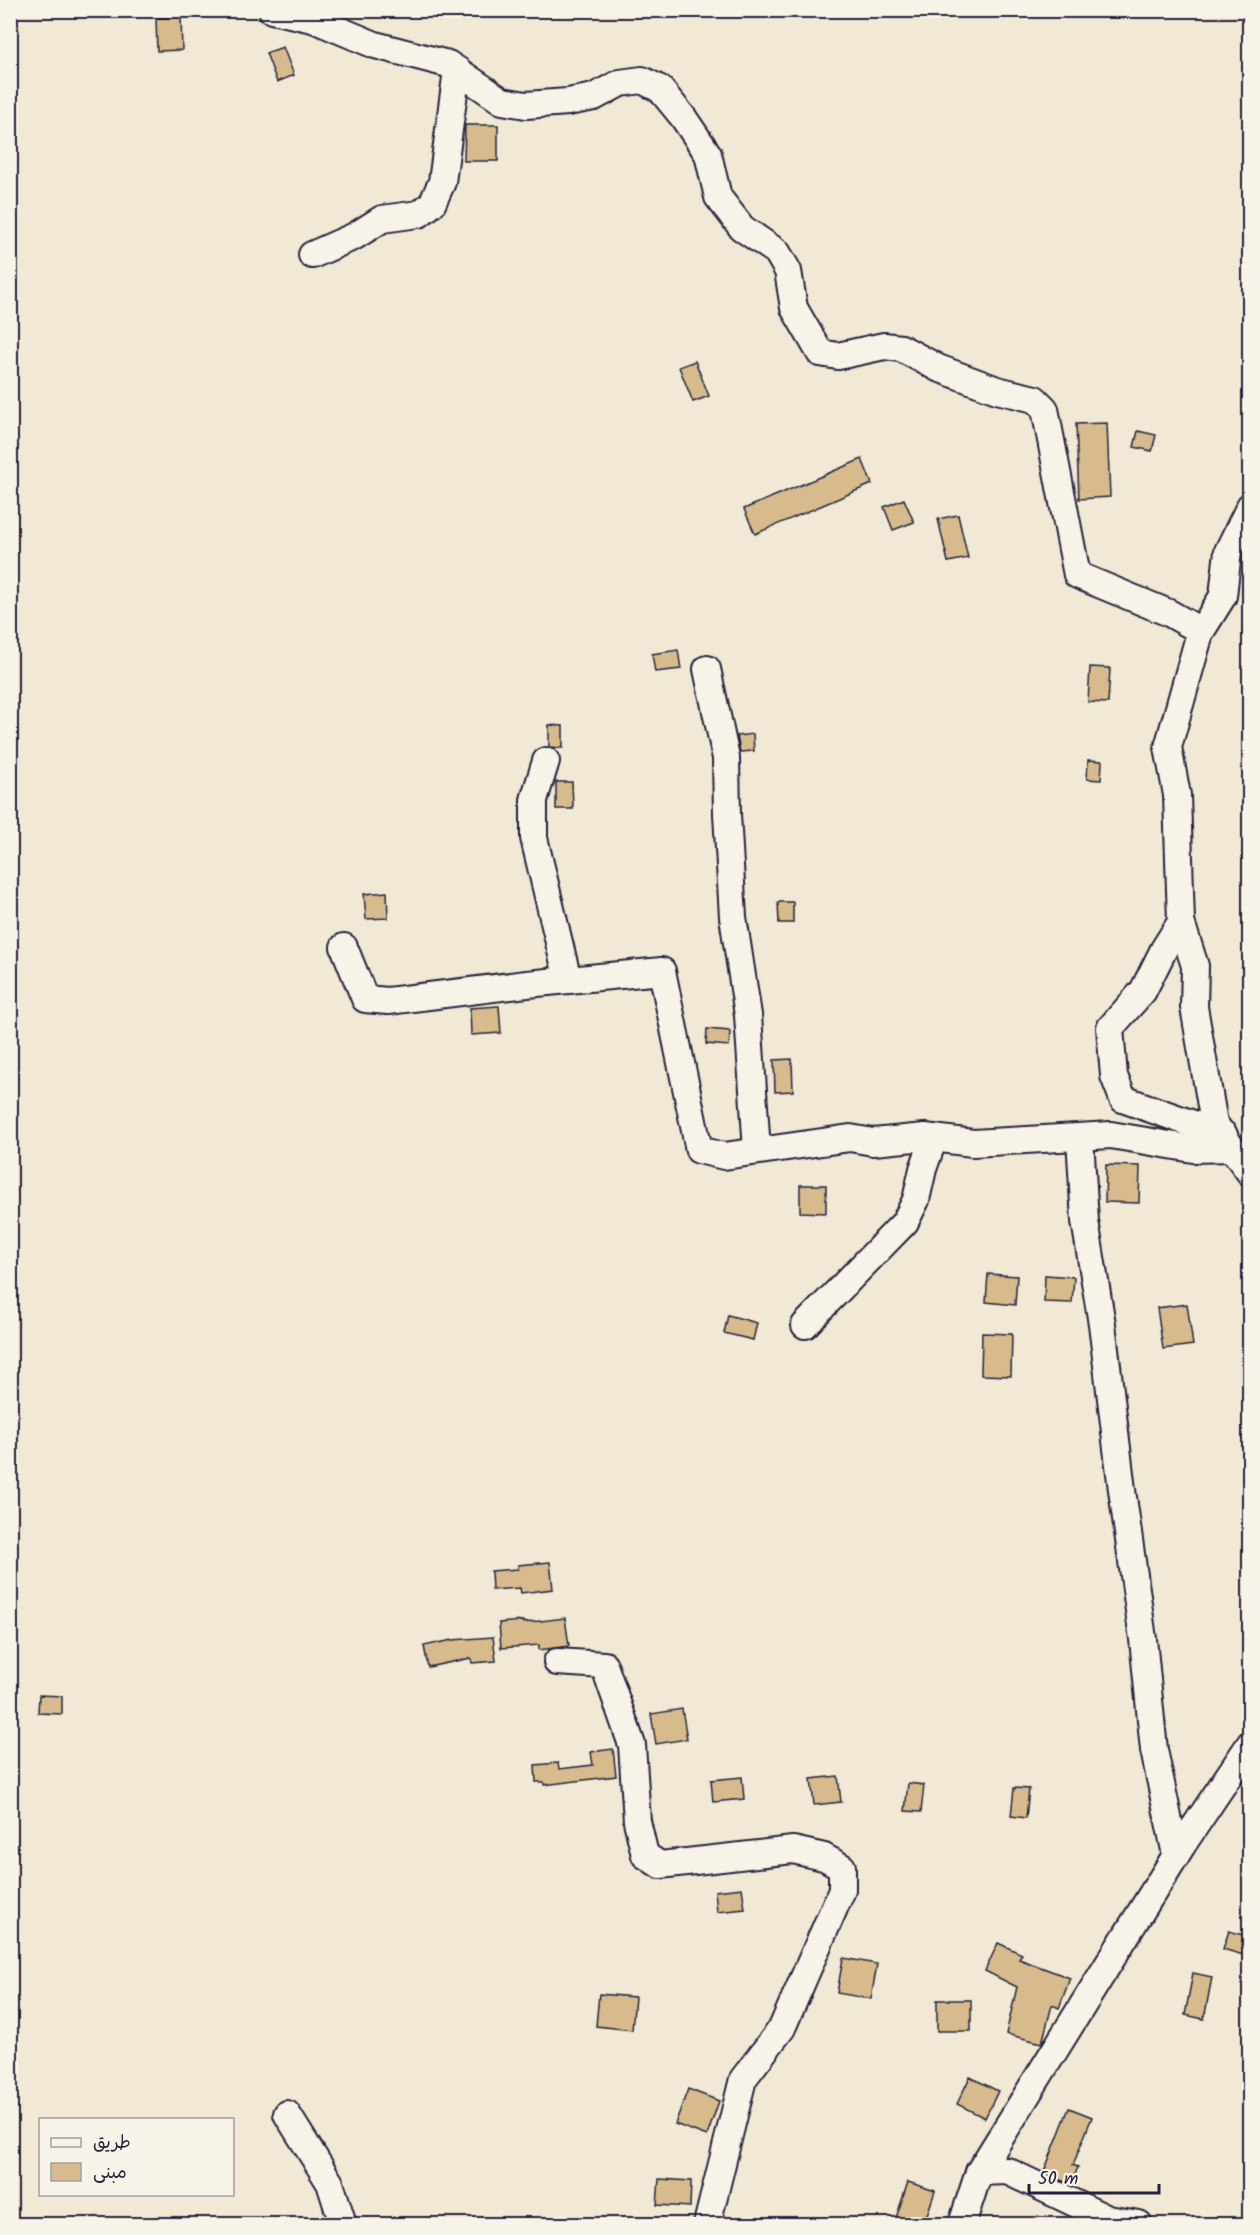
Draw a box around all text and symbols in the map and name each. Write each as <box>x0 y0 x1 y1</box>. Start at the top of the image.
legend <box>39 2118 234 2196</box>
text: طريق <box>93 2129 131 2158</box>
scale bar <box>1029 2157 1160 2195</box>
text: مبنى <box>93 2159 127 2188</box>
text: 50 m <box>1038 2165 1078 2194</box>

